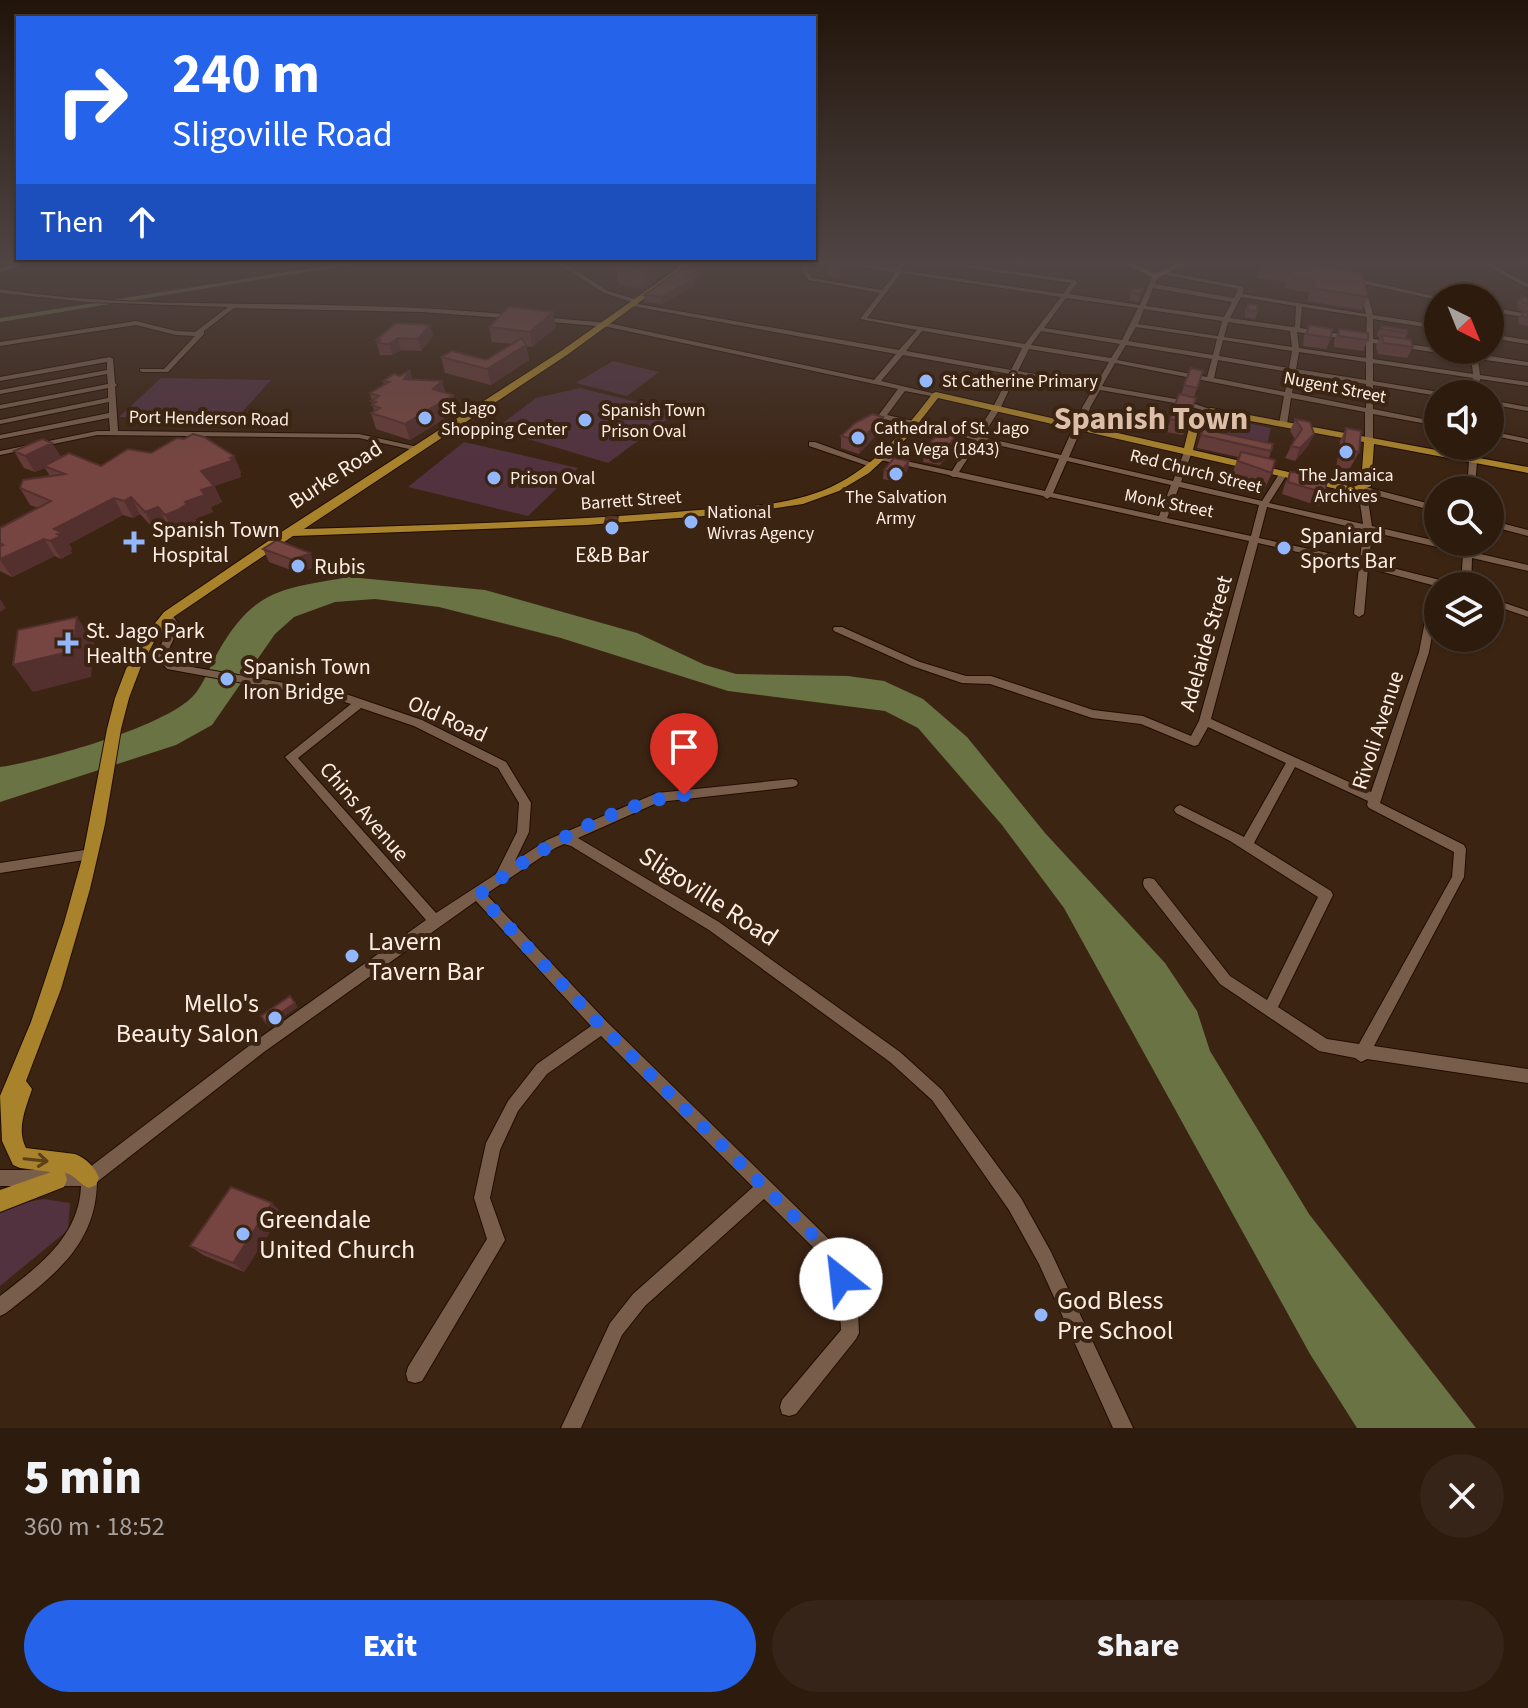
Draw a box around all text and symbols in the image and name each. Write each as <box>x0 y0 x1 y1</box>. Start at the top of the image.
text: 240 m <box>172 35 320 114</box>
icon: right <box>40 48 144 152</box>
text: Sligoville Road <box>172 109 393 160</box>
icon: ahead <box>120 200 164 244</box>
text: Then <box>40 201 104 244</box>
north arrow <box>1424 284 1504 364</box>
map controls <box>1424 284 1504 652</box>
street label: Nugent Street <box>1282 365 1388 410</box>
place label: St Catherine Primary <box>942 369 1098 394</box>
marker: St Catherine Primary <box>917 372 935 390</box>
button: sound <box>1424 380 1504 460</box>
place label: St Jago Shopping Center <box>441 396 568 442</box>
district label: Spanish Town <box>1054 396 1248 442</box>
place label: Spanish Town Prison Oval <box>601 398 706 444</box>
street label: Port Henderson Road <box>129 405 289 432</box>
marker: St Jago Shopping Center <box>416 409 434 427</box>
marker: Spanish Town Prison Oval <box>576 411 594 429</box>
place label: Cathedral of St. Jago de la Vega (1843) <box>874 416 1029 462</box>
marker: Cathedral of St. Jago de la Vega (1843) <box>849 429 867 447</box>
street label: Burke Road <box>283 433 389 517</box>
street label: Red Church Street <box>1127 443 1264 500</box>
marker: The Jamaica Archives <box>1337 443 1355 461</box>
place label: The Jamaica Archives <box>1298 463 1394 509</box>
marker: The Salvation Army <box>887 465 905 483</box>
place label: Prison Oval <box>510 466 595 491</box>
marker: Prison Oval <box>485 469 503 487</box>
button: search <box>1424 476 1504 556</box>
street label: Monk Street <box>1122 483 1216 524</box>
street label: Barrett Street <box>580 484 682 516</box>
place label: The Salvation Army <box>845 485 947 531</box>
place label: National Wivras Agency <box>707 500 815 546</box>
marker: National Wivras Agency <box>682 513 700 531</box>
place label: Spanish Town Hospital <box>152 514 280 571</box>
marker: E&B Bar <box>603 519 621 537</box>
place label: Spaniard Sports Bar <box>1300 520 1396 577</box>
marker: Spanish Town Hospital <box>123 531 145 553</box>
place label: E&B Bar <box>575 539 649 571</box>
marker: Spaniard Sports Bar <box>1275 539 1293 557</box>
place label: Rubis <box>314 551 365 583</box>
marker: Rubis <box>289 557 307 575</box>
street label: Adelaide Street <box>1171 571 1241 715</box>
button: layers <box>1424 572 1504 652</box>
place label: St. Jago Park Health Centre <box>86 615 213 672</box>
marker: St. Jago Park Health Centre <box>57 632 79 654</box>
place label: Spanish Town Iron Bridge <box>243 651 371 708</box>
street label: Rivoli Avenue <box>1344 667 1412 794</box>
marker: Spanish Town Iron Bridge <box>218 670 236 688</box>
street label: Old Road <box>403 687 492 751</box>
pin <box>650 713 718 795</box>
icon: arrive <box>662 725 706 769</box>
street label: Chins Avenue <box>312 755 417 869</box>
street label: Sligoville Road <box>632 838 786 955</box>
place label: Lavern Tavern Bar <box>368 923 485 990</box>
marker: Lavern Tavern Bar <box>343 947 361 965</box>
place label: Mello's Beauty Salon <box>116 985 259 1052</box>
marker: Mello's Beauty Salon <box>266 1009 284 1027</box>
one-way arrow <box>22 1152 49 1167</box>
place label: Greendale United Church <box>259 1201 415 1268</box>
marker: Greendale United Church <box>234 1225 252 1243</box>
position arrow <box>799 1237 883 1321</box>
place label: God Bless Pre School <box>1057 1282 1173 1349</box>
marker: God Bless Pre School <box>1032 1306 1050 1324</box>
text: 5 min <box>24 1444 142 1512</box>
button: close <box>1420 1454 1504 1538</box>
text: 360 m · 18:52 <box>24 1508 165 1545</box>
button: Exit <box>24 1600 756 1692</box>
button: Share <box>772 1600 1504 1692</box>

